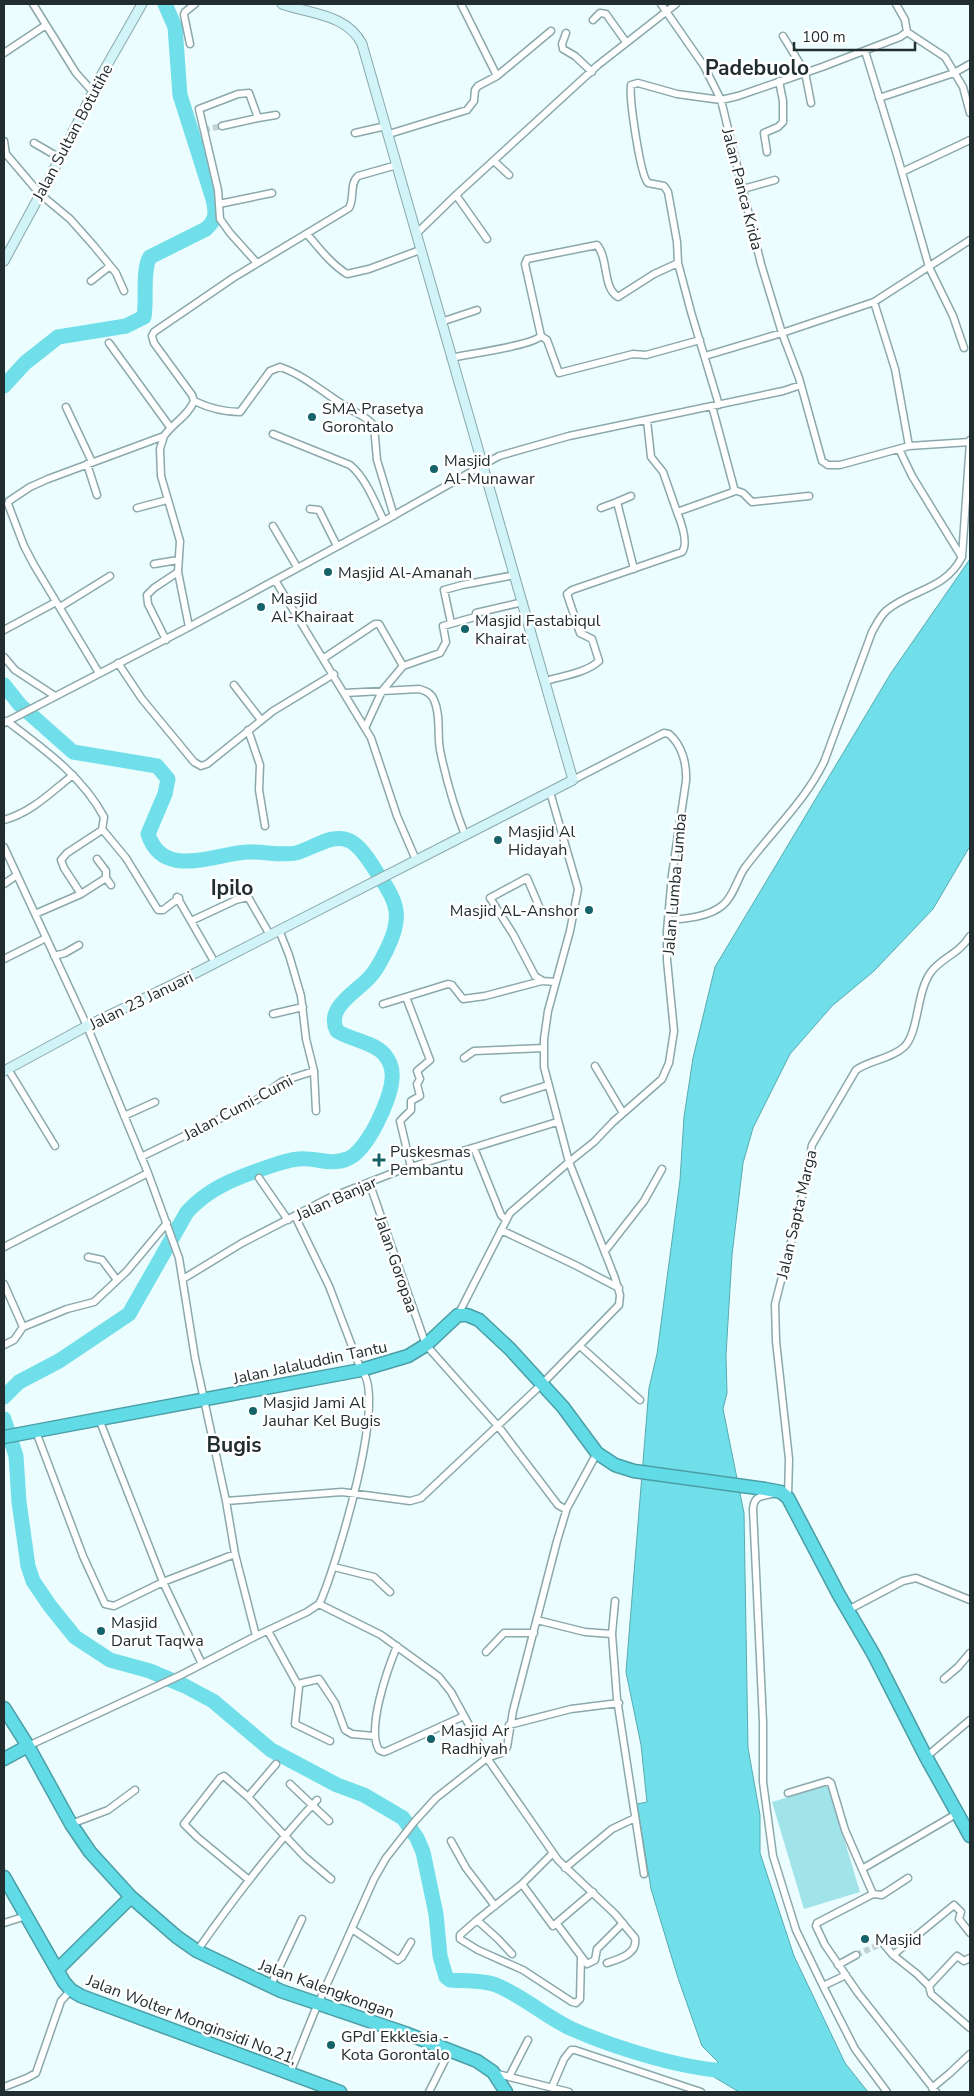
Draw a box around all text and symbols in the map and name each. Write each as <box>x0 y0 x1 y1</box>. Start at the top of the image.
scale bar <box>794 20 915 52</box>
text: 100 m <box>802 27 846 47</box>
district label: Padebuolo <box>705 54 809 82</box>
street label: Jalan Sultan Botutihe <box>27 60 118 206</box>
street label: Jalan Panca Krida <box>716 125 768 252</box>
place label: SMA Prasetya Gorontalo <box>322 398 424 438</box>
marker: SMA Prasetya Gorontalo <box>306 411 318 423</box>
place label: Masjid Al-Munawar <box>444 450 535 490</box>
marker: Masjid Al-Munawar <box>428 463 440 475</box>
place label: Masjid Al-Amanah <box>338 562 472 584</box>
marker: Masjid Al-Amanah <box>322 566 334 578</box>
place label: Masjid Al-Khairaat <box>271 588 354 628</box>
marker: Masjid Al-Khairaat <box>255 601 267 613</box>
place label: Masjid Fastabiqul Khairat <box>475 610 601 650</box>
marker: Masjid Fastabiqul Khairat <box>459 623 471 635</box>
street label: Jalan Lumba Lumba <box>658 812 692 957</box>
place label: Masjid Al Hidayah <box>508 821 575 861</box>
marker: Masjid Al Hidayah <box>492 834 504 846</box>
district label: Ipilo <box>211 874 253 902</box>
place label: Masjid AL-Anshor <box>450 900 579 922</box>
marker: Masjid AL-Anshor <box>583 904 595 916</box>
street label: Jalan 23 Januari <box>85 966 197 1036</box>
street label: Jalan Cumi-Cumi <box>179 1070 297 1146</box>
place label: Puskesmas Pembantu <box>390 1141 471 1181</box>
street label: Jalan Sapta Marga <box>771 1148 822 1282</box>
marker: Puskesmas Pembantu <box>372 1153 386 1167</box>
street label: Jalan Banjar <box>292 1171 381 1227</box>
street label: Jalan Goropaa <box>369 1212 423 1316</box>
street label: Jalan Jalaluddin Tantu <box>230 1336 389 1390</box>
place label: Masjid Jami Al Jauhar Kel Bugis <box>262 1392 381 1432</box>
marker: Masjid Jami Al Jauhar Kel Bugis <box>247 1405 259 1417</box>
district label: Bugis <box>207 1431 261 1459</box>
place label: Masjid Darut Taqwa <box>111 1612 204 1652</box>
marker: Masjid Darut Taqwa <box>95 1625 107 1637</box>
place label: Masjid Ar Radhiyah <box>441 1720 509 1760</box>
marker: Masjid Ar Radhiyah <box>425 1733 437 1745</box>
place label: Masjid <box>875 1929 922 1951</box>
marker: Masjid <box>859 1933 871 1945</box>
street label: Jalan Kalengkongan <box>255 1954 398 2024</box>
street label: Jalan Wolter Monginsidi No.21, <box>82 1969 300 2070</box>
place label: GPdI Ekklesia - Kota Gorontalo <box>341 2026 450 2066</box>
marker: GPdI Ekklesia - Kota Gorontalo <box>325 2039 337 2051</box>

